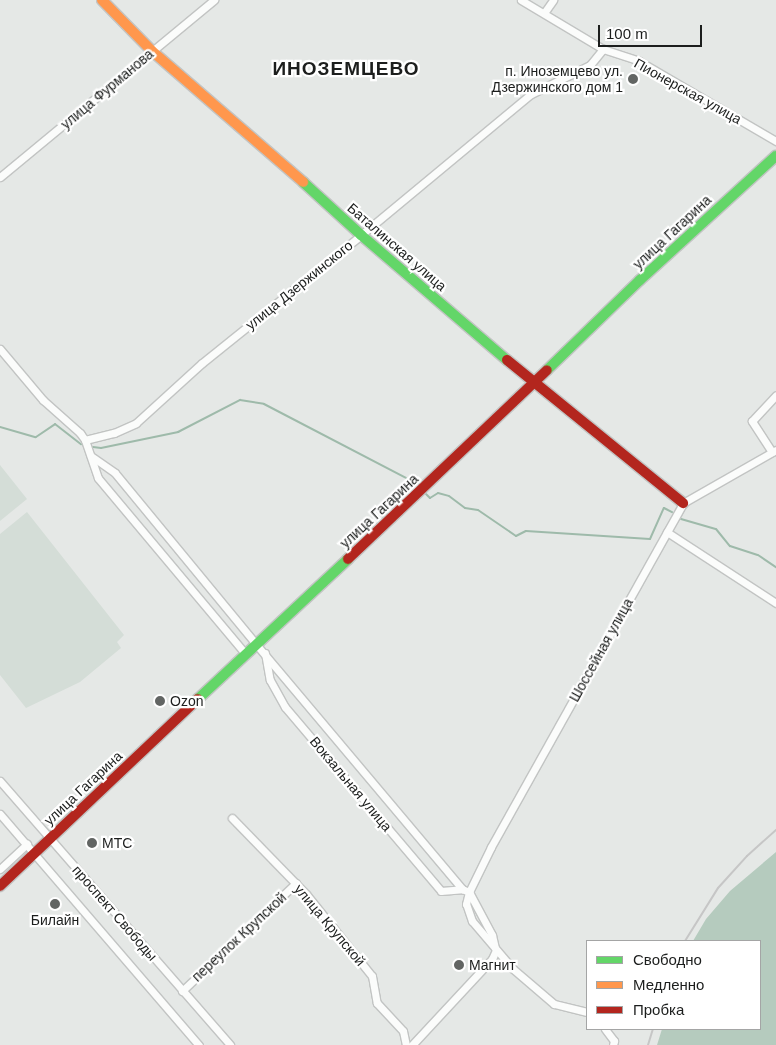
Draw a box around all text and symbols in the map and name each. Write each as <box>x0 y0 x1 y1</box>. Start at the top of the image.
scale bar <box>601 15 705 47</box>
text: 100 m <box>606 25 648 42</box>
street label: улица Фурманова <box>57 45 157 133</box>
street label: Пионерская улица <box>631 55 745 127</box>
district label: ИНОЗЕМЦЕВО <box>271 58 421 80</box>
place label: п. Иноземцево ул. Дзержинского дом 1 <box>492 63 623 95</box>
marker: п. Иноземцево ул. Дзержинского дом 1 <box>627 73 639 85</box>
street label: улица Гагарина <box>629 192 715 272</box>
street label: Баталинская улица <box>344 199 450 295</box>
street label: улица Дзержинского <box>242 237 356 333</box>
street label: улица Гагарина <box>336 471 422 551</box>
street label: Шоссейная улица <box>566 595 636 705</box>
place label: Ozon <box>170 693 203 709</box>
marker: Ozon <box>154 695 166 707</box>
street label: Вокзальная улица <box>306 733 396 835</box>
street label: улица Гагарина <box>40 748 126 828</box>
place label: МТС <box>102 835 132 851</box>
marker: МТС <box>86 837 98 849</box>
street label: проспект Свободы <box>69 862 161 964</box>
street label: улица Крупской <box>291 881 369 969</box>
street label: переулок Крупской <box>188 889 290 985</box>
marker: Билайн <box>49 898 61 910</box>
place label: Билайн <box>31 912 79 928</box>
legend <box>586 940 761 1030</box>
text: Свободно <box>633 951 702 968</box>
place label: Магнит <box>469 957 516 973</box>
marker: Магнит <box>453 959 465 971</box>
text: Медленно <box>633 976 704 993</box>
text: Пробка <box>633 1001 684 1018</box>

